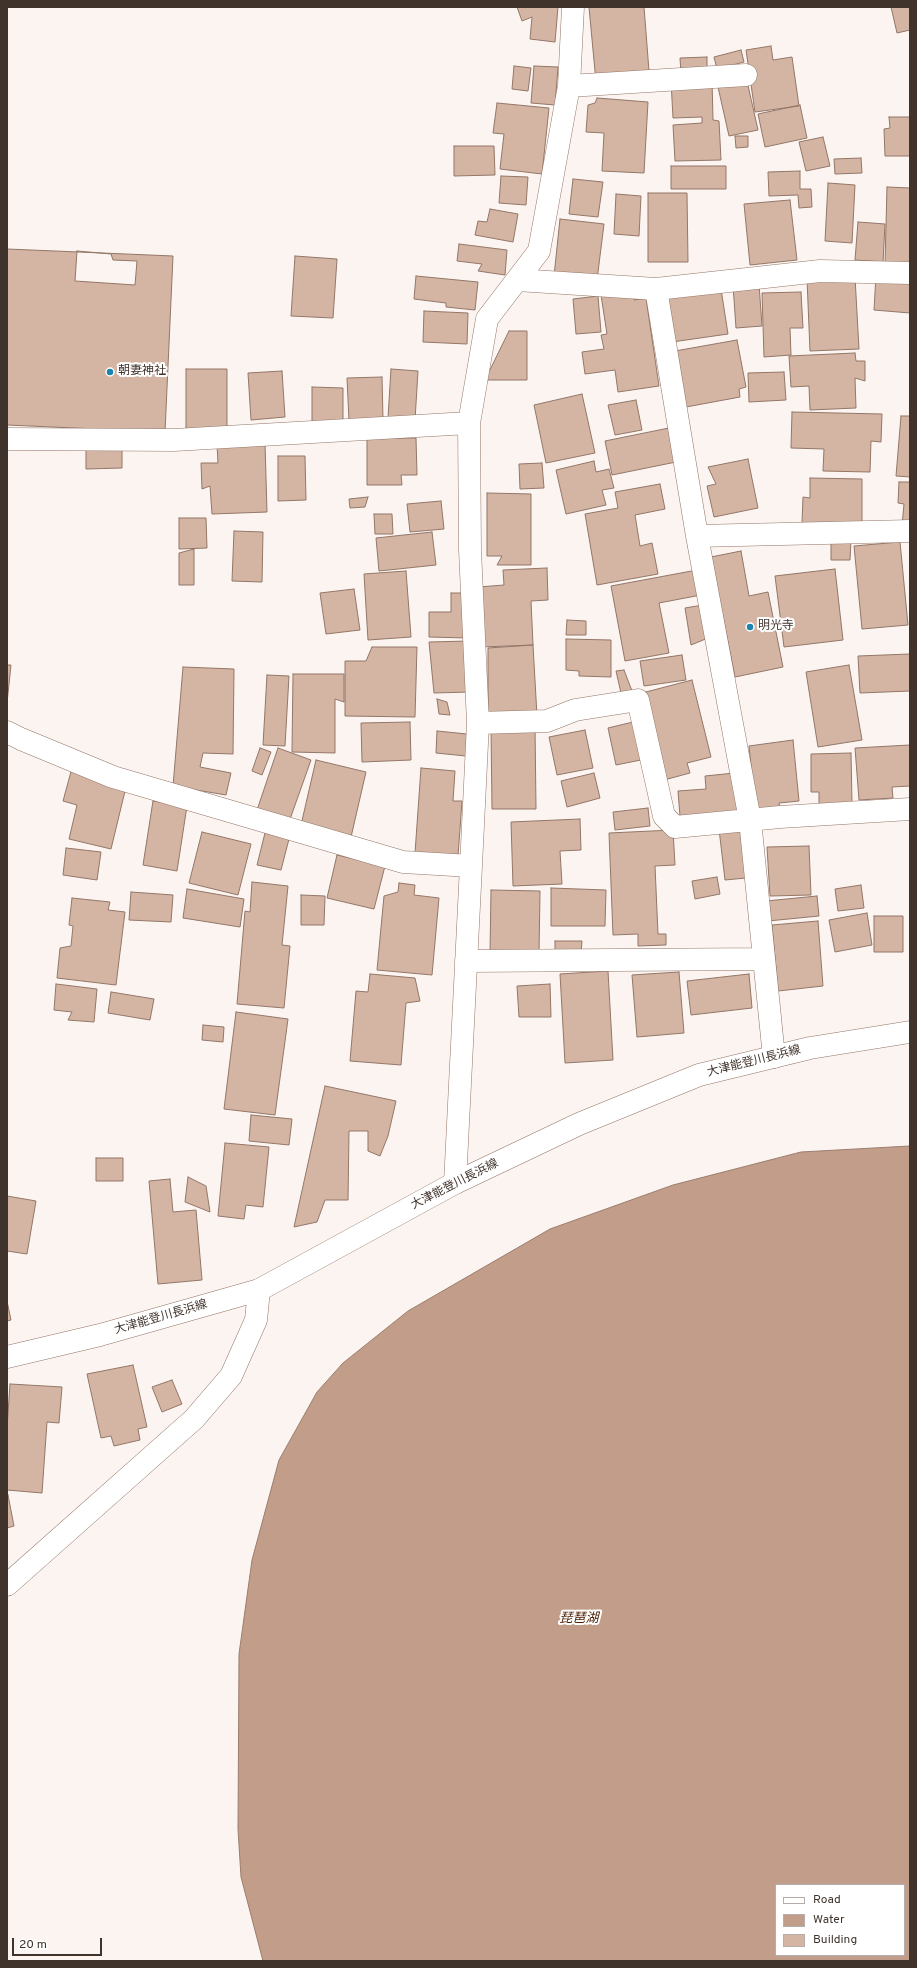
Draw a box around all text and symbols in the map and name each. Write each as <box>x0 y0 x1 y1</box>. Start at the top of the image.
place label: 朝妻神社 <box>118 365 166 379</box>
marker: 朝妻神社 <box>105 367 115 377</box>
place label: 明光寺 <box>758 620 794 634</box>
marker: 明光寺 <box>745 622 755 632</box>
street label: 大津能登川長浜線 <box>706 1043 802 1081</box>
street label: 大津能登川長浜線 <box>409 1157 501 1213</box>
street label: 大津能登川長浜線 <box>113 1298 209 1338</box>
water label: 琵琶湖 <box>560 1611 598 1627</box>
legend <box>775 1884 905 1956</box>
text: Road <box>813 1892 841 1908</box>
text: Water <box>813 1912 845 1928</box>
scale bar <box>14 1930 104 1956</box>
text: Building <box>813 1932 857 1948</box>
text: 20 m <box>19 1937 47 1953</box>

